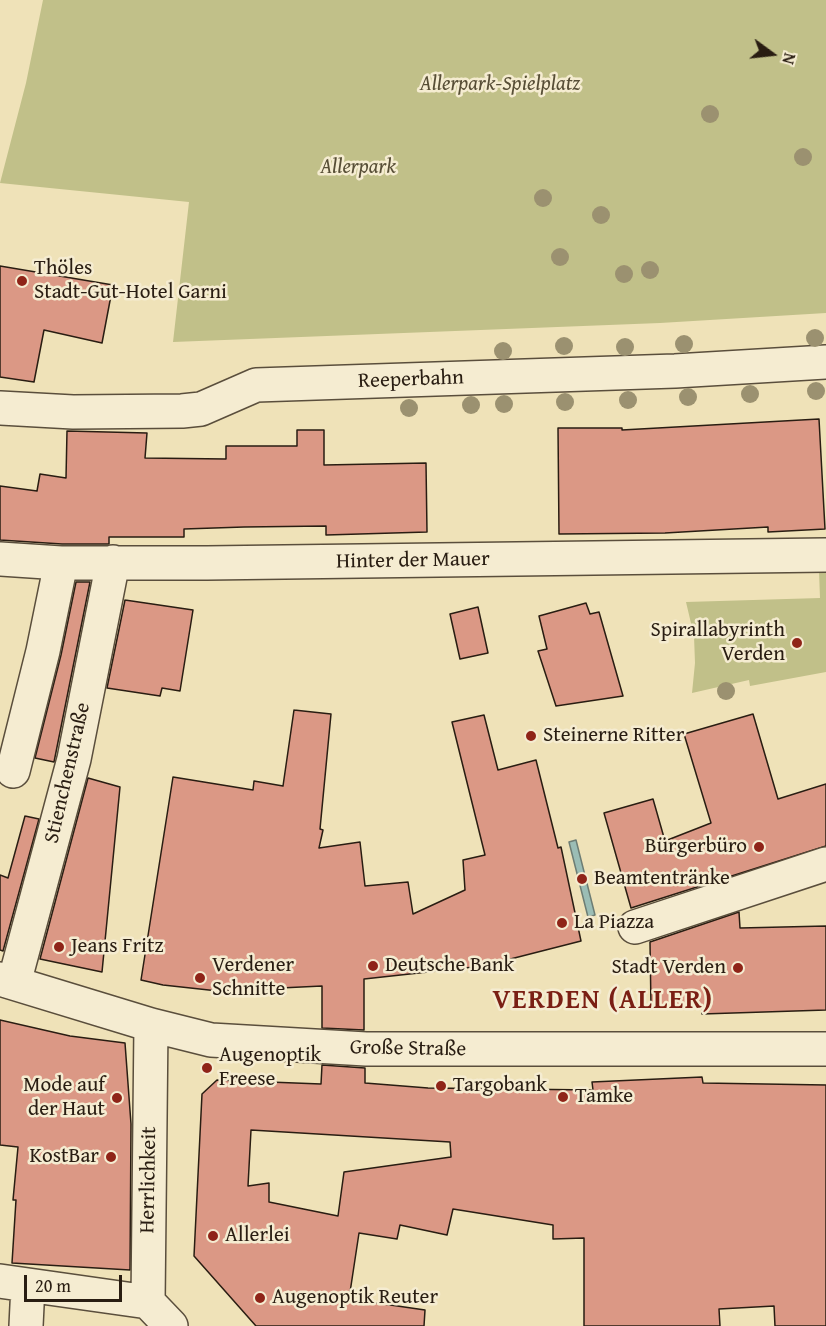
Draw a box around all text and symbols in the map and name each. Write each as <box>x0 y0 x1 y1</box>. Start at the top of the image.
north arrow <box>742 24 802 84</box>
text: N <box>776 50 802 67</box>
park label: Allerpark-Spielplatz <box>420 72 580 98</box>
park label: Allerpark <box>320 155 396 181</box>
place label: Thöles Stadt-Gut-Hotel Garni <box>34 256 227 306</box>
marker: Thöles Stadt-Gut-Hotel Garni <box>15 274 29 288</box>
street label: Reeperbahn <box>358 366 464 394</box>
street label: Hinter der Mauer <box>336 547 490 575</box>
place label: Spirallabyrinth Verden <box>651 618 785 668</box>
marker: Spirallabyrinth Verden <box>790 636 804 650</box>
street label: Stienchenstraße <box>40 700 96 846</box>
place label: Steinerne Ritter <box>543 723 684 749</box>
marker: Steinerne Ritter <box>524 729 538 743</box>
place label: Bürgerbüro <box>645 834 747 860</box>
marker: Bürgerbüro <box>752 840 766 854</box>
place label: Beamtentränke <box>594 866 730 892</box>
marker: Beamtentränke <box>575 872 589 886</box>
place label: La Piazza <box>574 910 654 936</box>
marker: La Piazza <box>555 916 569 930</box>
place label: Jeans Fritz <box>71 934 164 960</box>
marker: Jeans Fritz <box>52 940 66 954</box>
place label: Verdener Schnitte <box>212 953 294 1003</box>
place label: Deutsche Bank <box>385 953 514 979</box>
place label: Stadt Verden <box>611 955 726 981</box>
marker: Deutsche Bank <box>366 959 380 973</box>
marker: Stadt Verden <box>731 961 745 975</box>
marker: Verdener Schnitte <box>193 971 207 985</box>
district label: VERDEN (ALLER) <box>493 985 713 1017</box>
street label: Große Straße <box>350 1035 466 1063</box>
place label: Augenoptik Freese <box>219 1043 321 1093</box>
marker: Augenoptik Freese <box>200 1061 214 1075</box>
place label: Mode auf der Haut <box>23 1073 105 1123</box>
place label: Targobank <box>453 1073 547 1099</box>
marker: Targobank <box>434 1079 448 1093</box>
place label: Tamke <box>575 1084 633 1110</box>
marker: Tamke <box>556 1090 570 1104</box>
marker: Mode auf der Haut <box>110 1091 124 1105</box>
street label: Herrlichkeit <box>135 1126 163 1234</box>
place label: KostBar <box>30 1144 99 1170</box>
marker: KostBar <box>104 1150 118 1164</box>
place label: Allerlei <box>225 1223 290 1249</box>
marker: Allerlei <box>206 1229 220 1243</box>
scale bar <box>27 1263 124 1301</box>
text: 20 m <box>35 1272 71 1299</box>
place label: Augenoptik Reuter <box>272 1285 438 1311</box>
marker: Augenoptik Reuter <box>253 1291 267 1305</box>

